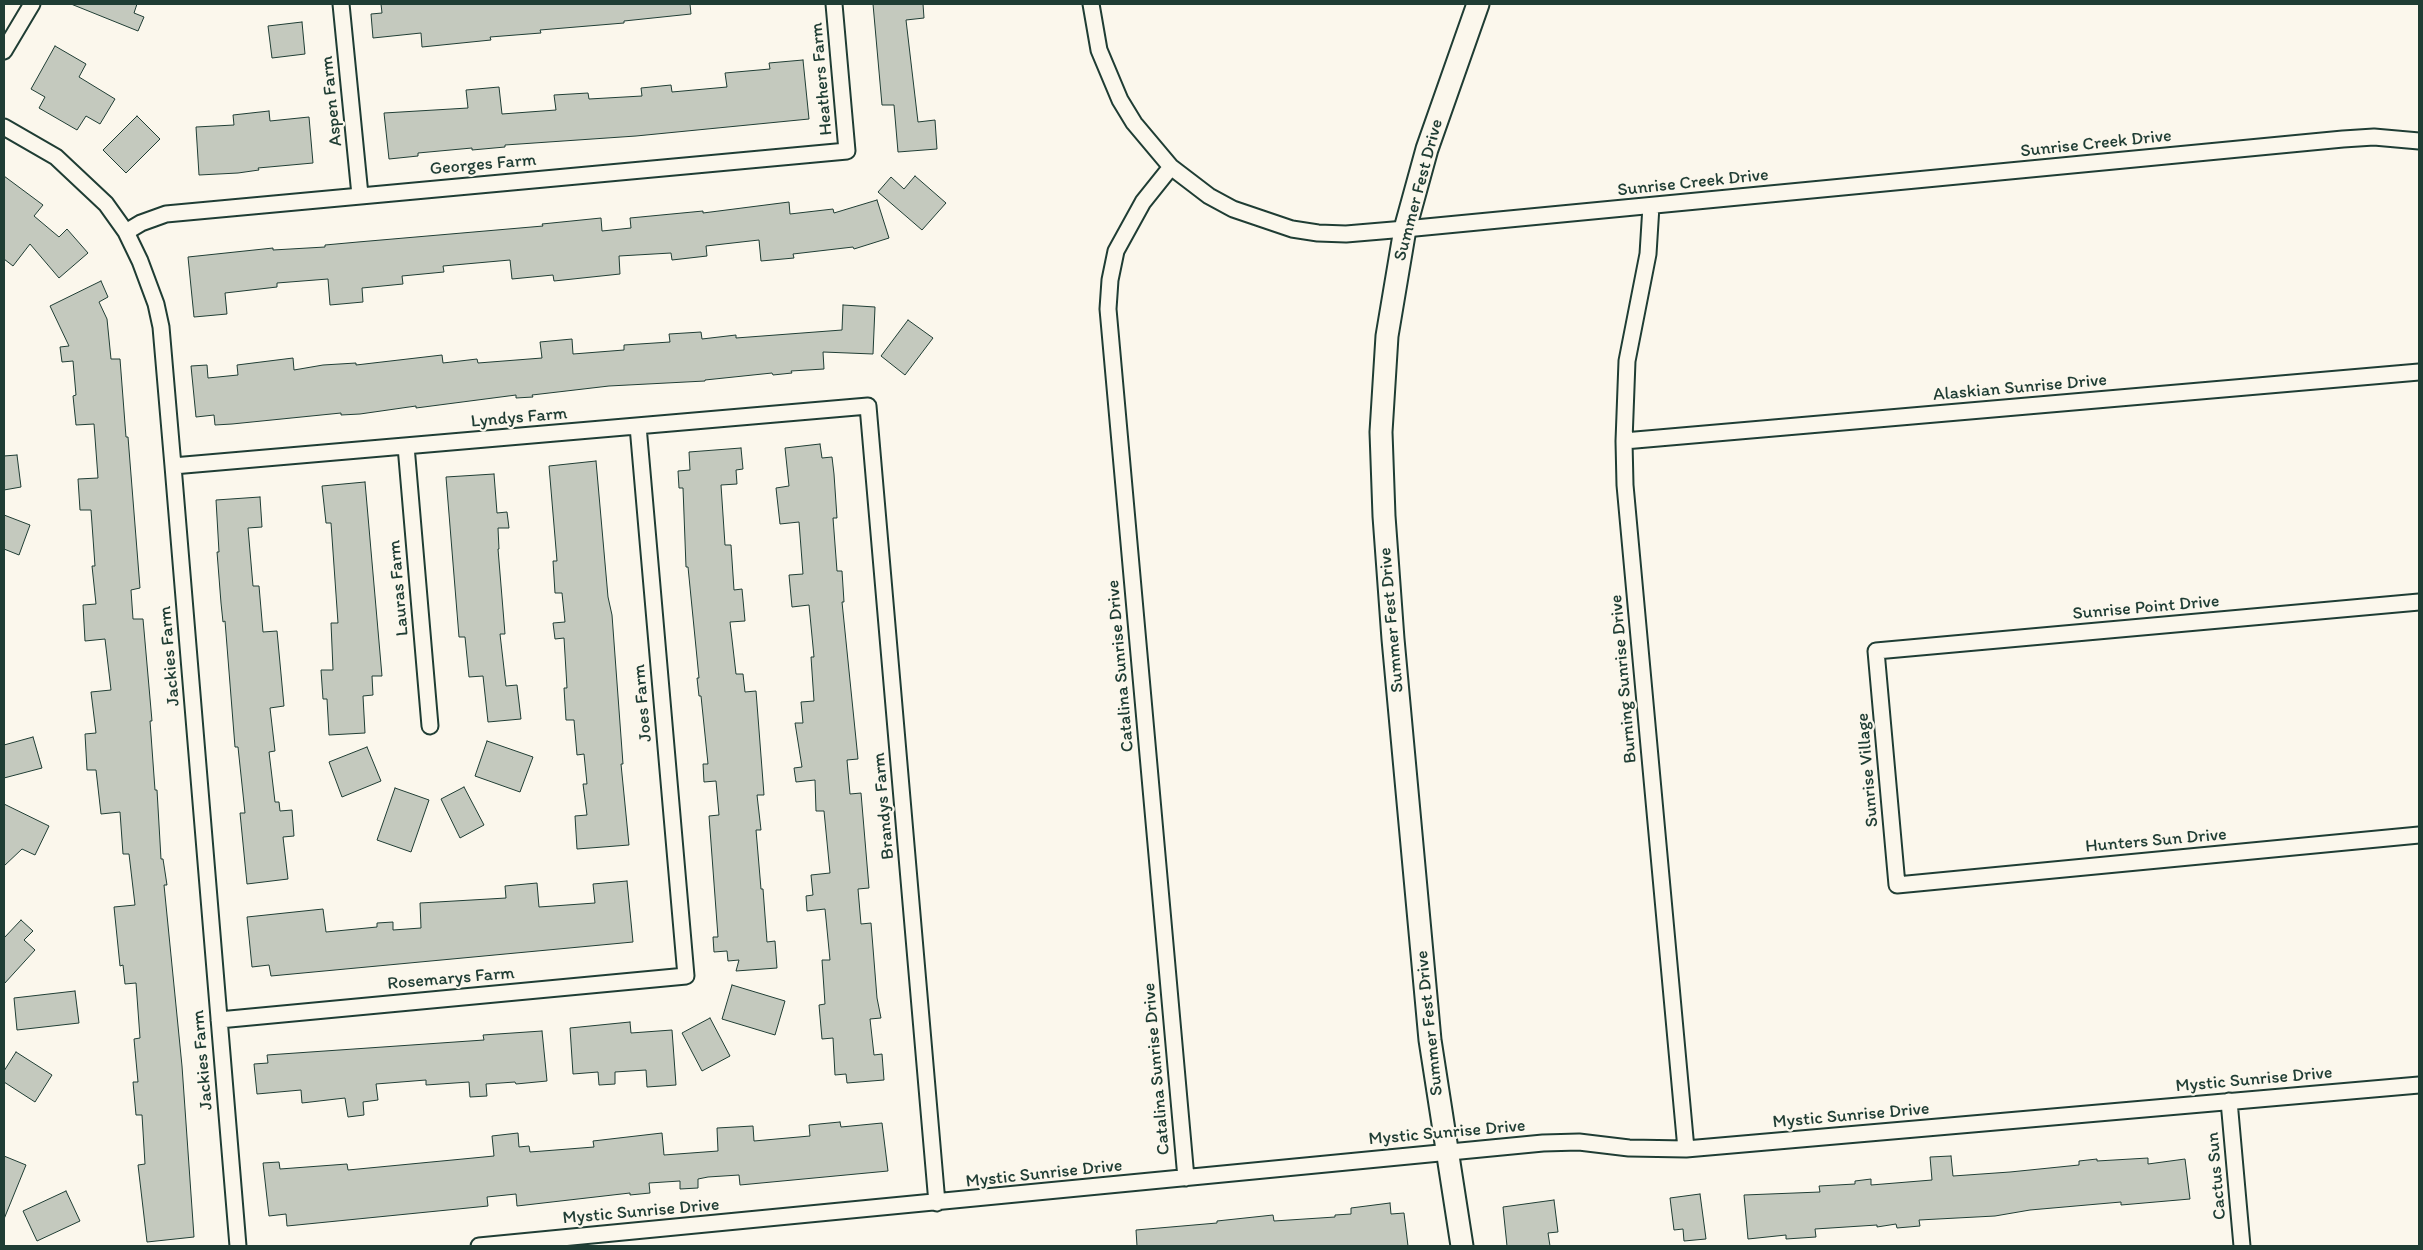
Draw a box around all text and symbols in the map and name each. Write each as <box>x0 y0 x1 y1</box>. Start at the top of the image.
street label: Heathers Farm <box>806 22 838 136</box>
street label: Aspen Farm <box>317 55 347 147</box>
street label: Summer Fest Drive <box>1390 117 1448 263</box>
street label: Sunrise Creek Drive <box>2019 125 2173 163</box>
street label: Georges Farm <box>429 150 537 180</box>
street label: Sunrise Creek Drive <box>1616 164 1770 202</box>
street label: Alaskian Sunrise Drive <box>1932 370 2108 406</box>
street label: Lyndys Farm <box>470 403 568 433</box>
street label: Lauras Farm <box>384 539 414 637</box>
street label: Summer Fest Drive <box>1375 546 1409 694</box>
street label: Catalina Sunrise Drive <box>1103 579 1139 753</box>
street label: Sunrise Point Drive <box>2072 591 2220 625</box>
street label: Burning Sunrise Drive <box>1606 594 1642 764</box>
street label: Jackies Farm <box>155 605 185 707</box>
street label: Joes Farm <box>629 663 657 743</box>
street label: Sunrise Village <box>1852 712 1884 828</box>
street label: Brandys Farm <box>869 751 899 861</box>
street label: Hunters Sun Drive <box>2084 824 2228 858</box>
street label: Summer Fest Drive <box>1412 949 1448 1097</box>
street label: Rosemarys Farm <box>386 963 516 995</box>
street label: Catalina Sunrise Drive <box>1139 982 1175 1156</box>
street label: Jackies Farm <box>188 1009 218 1111</box>
street label: Mystic Sunrise Drive <box>2175 1062 2333 1098</box>
street label: Mystic Sunrise Drive <box>1772 1098 1930 1134</box>
street label: Mystic Sunrise Drive <box>1368 1115 1526 1151</box>
street label: Cactus Sun <box>2202 1131 2232 1221</box>
street label: Mystic Sunrise Drive <box>965 1155 1123 1193</box>
street label: Mystic Sunrise Drive <box>562 1194 720 1230</box>

